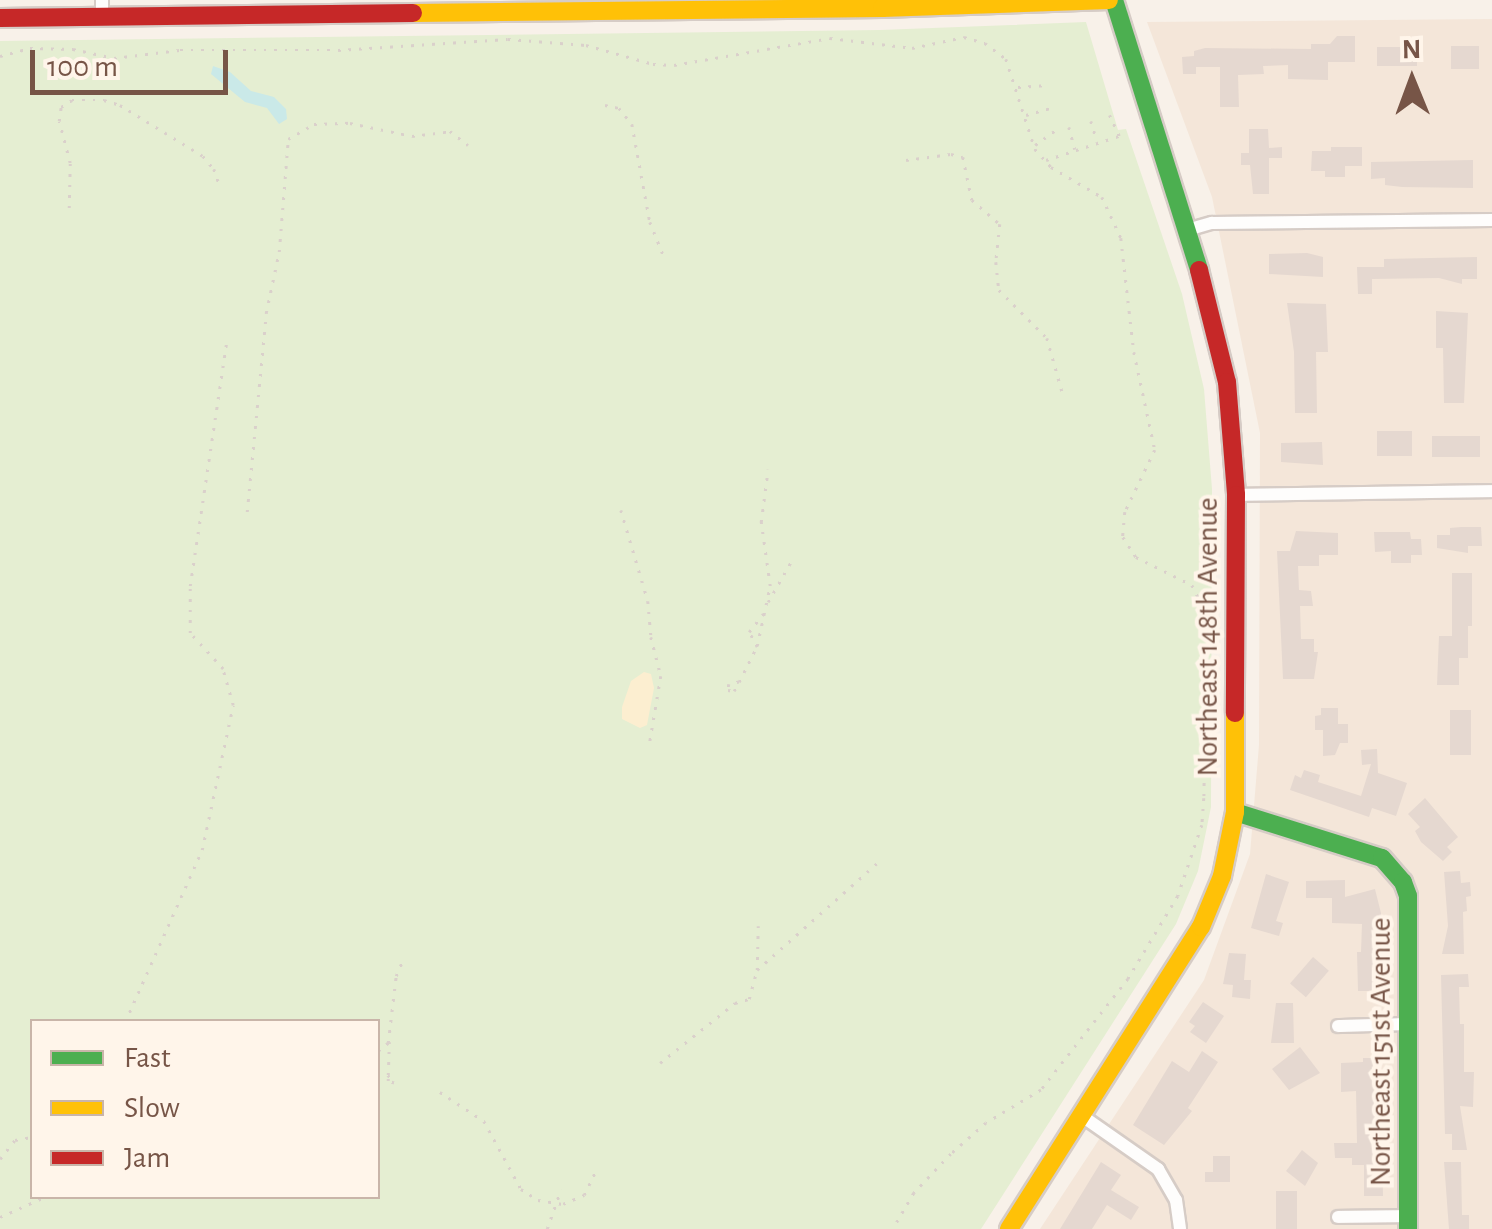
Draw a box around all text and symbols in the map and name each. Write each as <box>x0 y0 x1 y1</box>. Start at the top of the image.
scale bar <box>35 30 232 92</box>
north arrow <box>1362 30 1462 130</box>
text: N <box>1401 36 1421 64</box>
text: 100 m <box>47 52 118 82</box>
street label: Northeast 148th Avenue <box>1190 497 1226 777</box>
street label: Northeast 151st Avenue <box>1363 918 1399 1186</box>
legend <box>30 1019 380 1199</box>
text: Fast <box>124 1043 171 1073</box>
text: Slow <box>124 1093 180 1123</box>
text: Jam <box>124 1143 170 1173</box>

